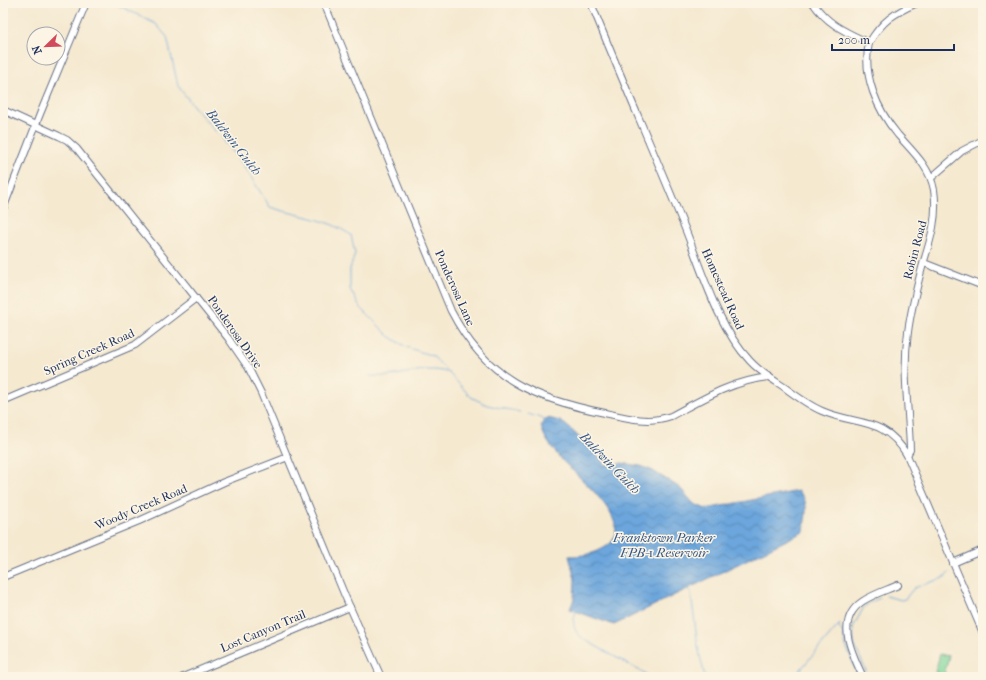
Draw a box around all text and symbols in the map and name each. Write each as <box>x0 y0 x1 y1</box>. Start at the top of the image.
north arrow <box>26 26 66 66</box>
scale bar <box>832 26 954 52</box>
text: 200 m <box>838 33 870 47</box>
text: N <box>29 43 45 56</box>
water label: Baldwin Gulch <box>203 105 265 178</box>
street label: Robin Road <box>900 218 930 281</box>
street label: Homestead Road <box>699 246 747 332</box>
street label: Ponderosa Lane <box>432 248 478 328</box>
street label: Ponderosa Drive <box>205 293 265 371</box>
street label: Spring Creek Road <box>42 326 137 378</box>
water label: Baldwin Gulch <box>576 428 643 497</box>
street label: Woody Creek Road <box>92 481 190 533</box>
water label: Franktown Parker FPB-1 Reservoir <box>612 530 716 560</box>
street label: Lost Canyon Trail <box>218 606 308 655</box>

